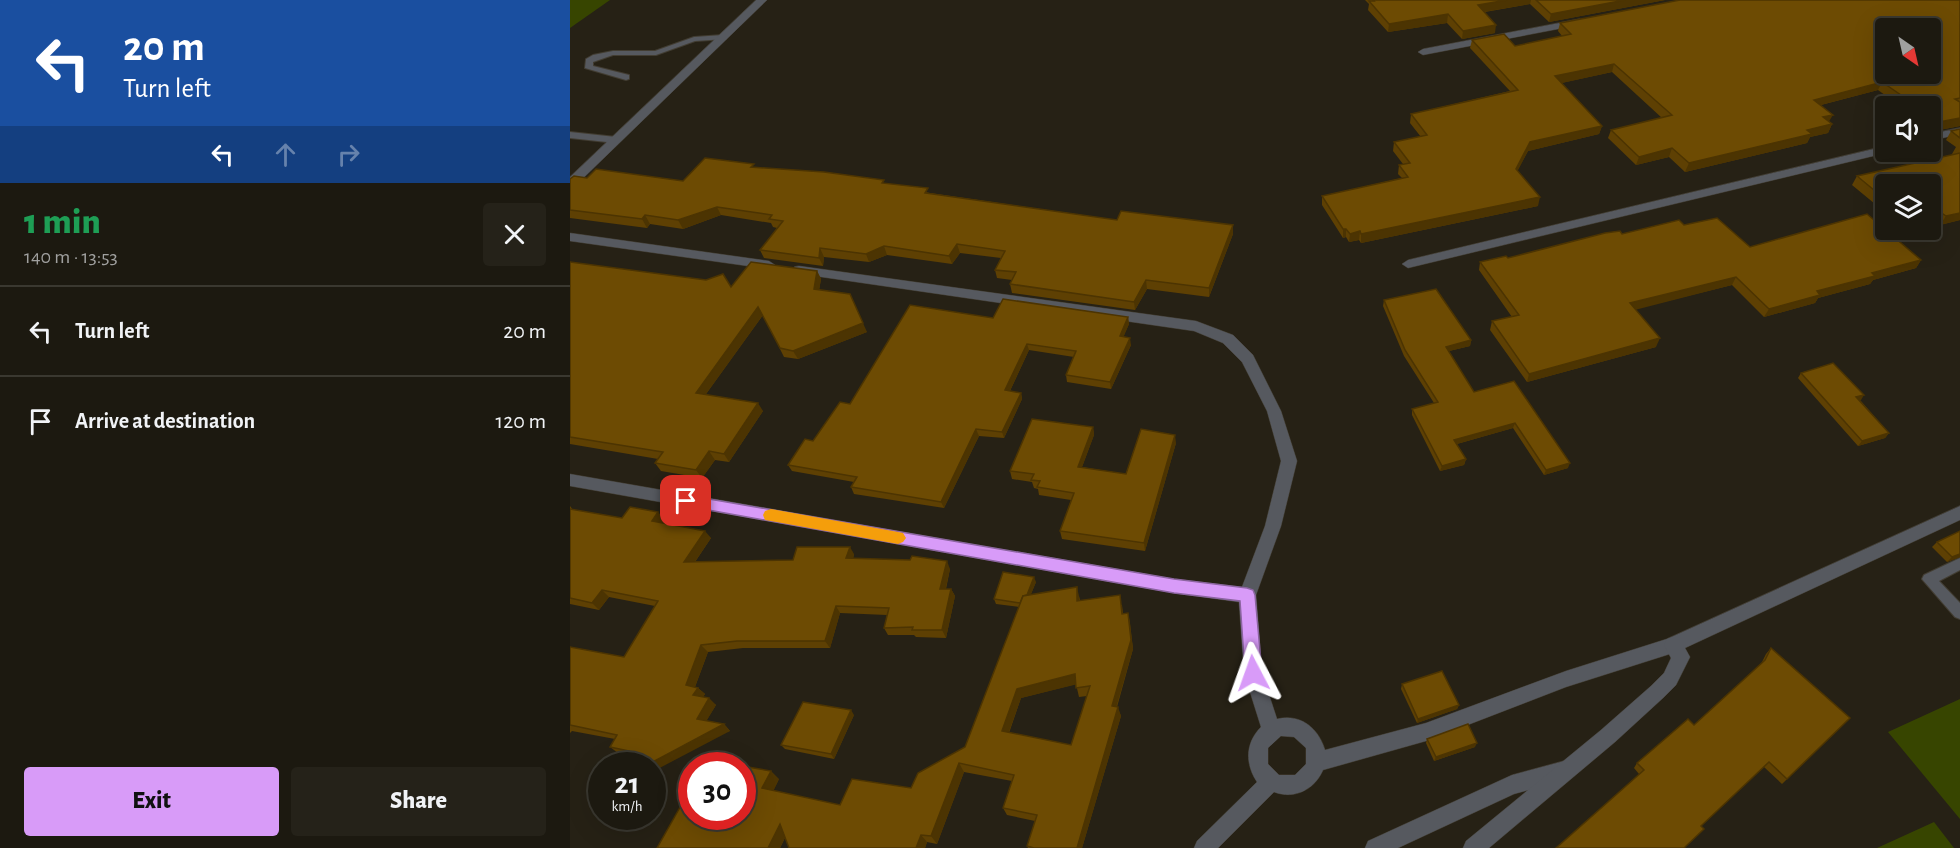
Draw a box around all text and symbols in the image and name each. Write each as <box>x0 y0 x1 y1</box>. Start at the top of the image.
north arrow <box>1875 18 1941 84</box>
map controls <box>1875 18 1941 240</box>
icon: left <box>24 24 102 102</box>
text: 20 m <box>123 26 205 68</box>
text: Turn left <box>123 75 211 102</box>
button: sound <box>1875 96 1941 162</box>
icon: left <box>206 138 239 171</box>
icon: ahead <box>269 138 302 171</box>
icon: right <box>332 138 365 171</box>
button: layers <box>1875 174 1941 240</box>
button: close <box>483 203 546 266</box>
text: 1 min <box>24 204 101 240</box>
text: 140 m · 13:53 <box>24 247 118 267</box>
icon: left <box>24 315 57 348</box>
text: Turn left <box>75 320 149 342</box>
text: 20 m <box>503 320 546 342</box>
icon: arrive <box>24 405 57 438</box>
text: Arrive at destination <box>75 410 255 432</box>
text: 120 m <box>496 410 546 432</box>
pin <box>660 475 711 526</box>
icon: arrive <box>669 484 702 517</box>
position arrow <box>1221 641 1285 705</box>
speed limit sign: 30 <box>678 752 756 830</box>
button: Exit <box>24 767 279 836</box>
button: Share <box>291 767 546 836</box>
text: 21 <box>615 769 639 799</box>
text: km/h <box>612 799 642 814</box>

